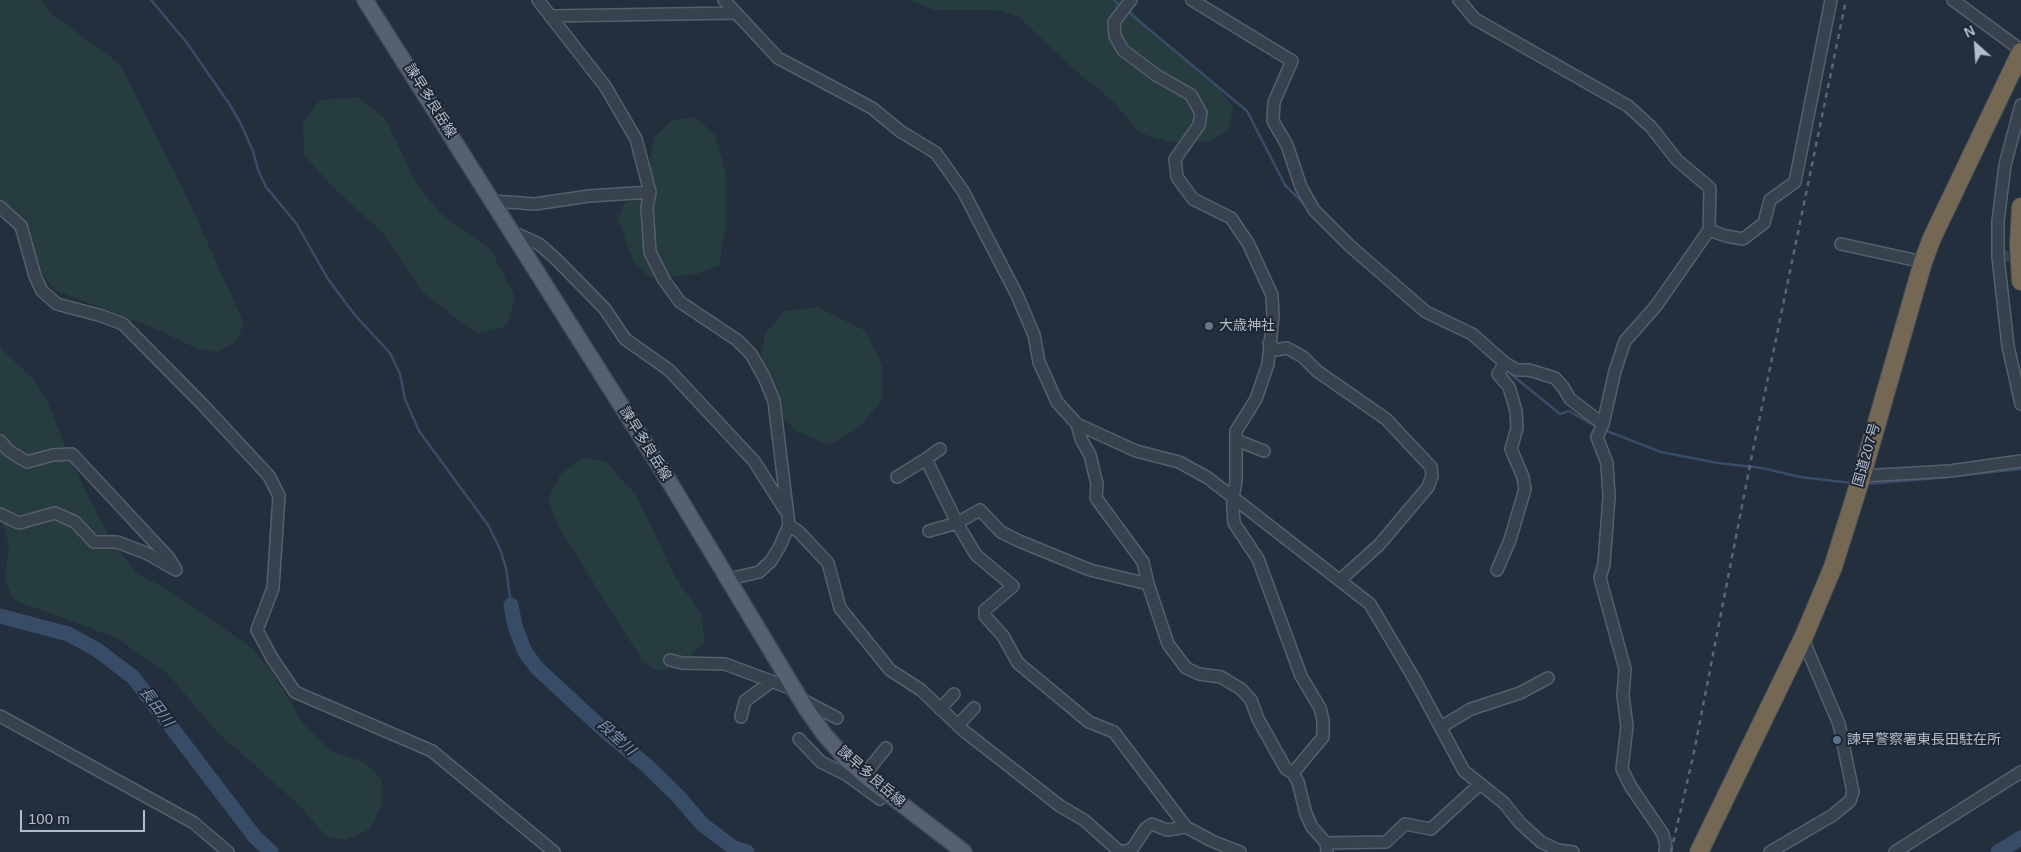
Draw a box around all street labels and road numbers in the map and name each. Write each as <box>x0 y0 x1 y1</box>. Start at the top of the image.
street label: 諫早多良岳線 <box>401 61 459 141</box>
street label: 諫早多良岳線 <box>616 404 674 484</box>
street label: 国道207号 <box>1850 421 1884 489</box>
street label: 諫早多良岳線 <box>834 743 908 811</box>

